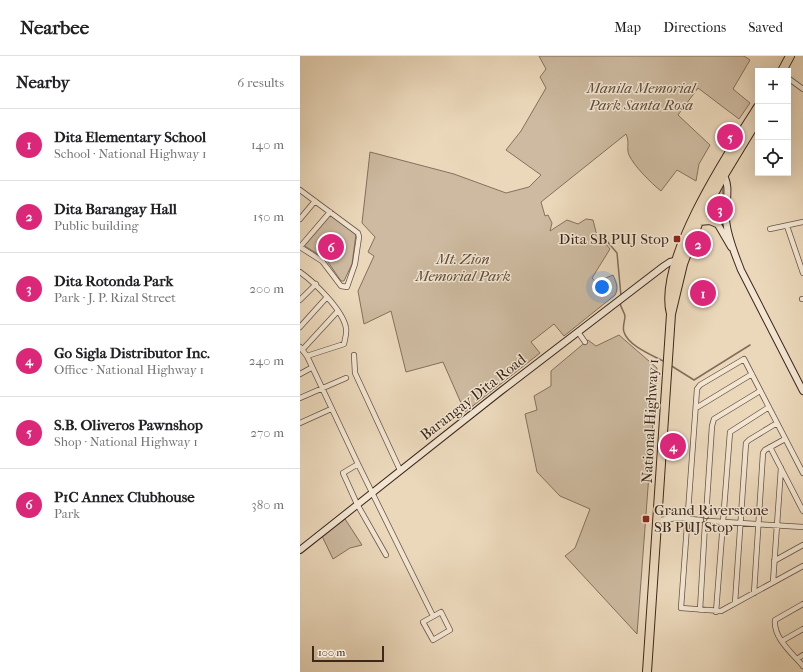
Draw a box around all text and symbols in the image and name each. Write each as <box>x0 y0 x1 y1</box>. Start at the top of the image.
text: Nearbee <box>20 17 89 39</box>
text: Map <box>614 19 641 36</box>
text: Directions <box>663 19 726 36</box>
text: Saved <box>748 19 783 36</box>
map controls <box>755 68 791 176</box>
button: + <box>755 68 791 104</box>
text: Nearby <box>16 72 70 92</box>
text: 6 results <box>237 75 284 90</box>
park label: Manila Memorial Park Santa Rosa <box>586 79 698 114</box>
button: − <box>755 104 791 140</box>
pin: 5 <box>717 122 743 152</box>
text: Dita Elementary School <box>54 128 206 146</box>
text: 1 <box>27 137 31 152</box>
text: 140 m <box>251 137 284 152</box>
button: locate <box>755 140 791 176</box>
text: School · National Highway 1 <box>54 146 207 161</box>
pin: 3 <box>707 194 733 224</box>
text: Dita Barangay Hall <box>54 200 177 218</box>
text: 2 <box>26 209 32 224</box>
text: 150 m <box>253 209 284 224</box>
text: Public building <box>54 218 139 233</box>
pin: 2 <box>685 229 711 259</box>
place label: Dita SB PUJ Stop <box>559 230 669 248</box>
pin: 6 <box>318 232 344 262</box>
marker: Dita SB PUJ Stop <box>672 234 682 244</box>
park label: Mt. Zion Memorial Park <box>414 250 511 285</box>
text: Dita Rotonda Park <box>54 272 173 290</box>
your location <box>592 277 612 297</box>
pin: 1 <box>690 278 716 308</box>
text: 3 <box>26 281 32 296</box>
text: 200 m <box>249 281 284 296</box>
text: Park · J. P. Rizal Street <box>54 290 176 305</box>
text: Go Sigla Distributor Inc. <box>54 344 210 362</box>
street label: Barangay Dita Road <box>417 350 530 444</box>
text: 4 <box>25 353 33 368</box>
text: 240 m <box>249 353 284 368</box>
street label: National Highway 1 <box>638 358 662 484</box>
text: Office · National Highway 1 <box>54 362 204 377</box>
text: S.B. Oliveros Pawnshop <box>54 416 203 434</box>
text: 5 <box>26 425 32 440</box>
text: 270 m <box>250 425 284 440</box>
pin: 4 <box>660 431 686 461</box>
text: Shop · National Highway 1 <box>54 434 198 449</box>
text: P1C Annex Clubhouse <box>54 488 195 506</box>
text: 6 <box>25 497 33 512</box>
text: 380 m <box>251 497 284 512</box>
place label: Grand Riverstone SB PUJ Stop <box>654 501 769 536</box>
text: Park <box>54 506 80 521</box>
marker: Grand Riverstone SB PUJ Stop <box>641 514 651 524</box>
scale bar <box>312 644 384 663</box>
text: 100 m <box>318 646 346 659</box>

